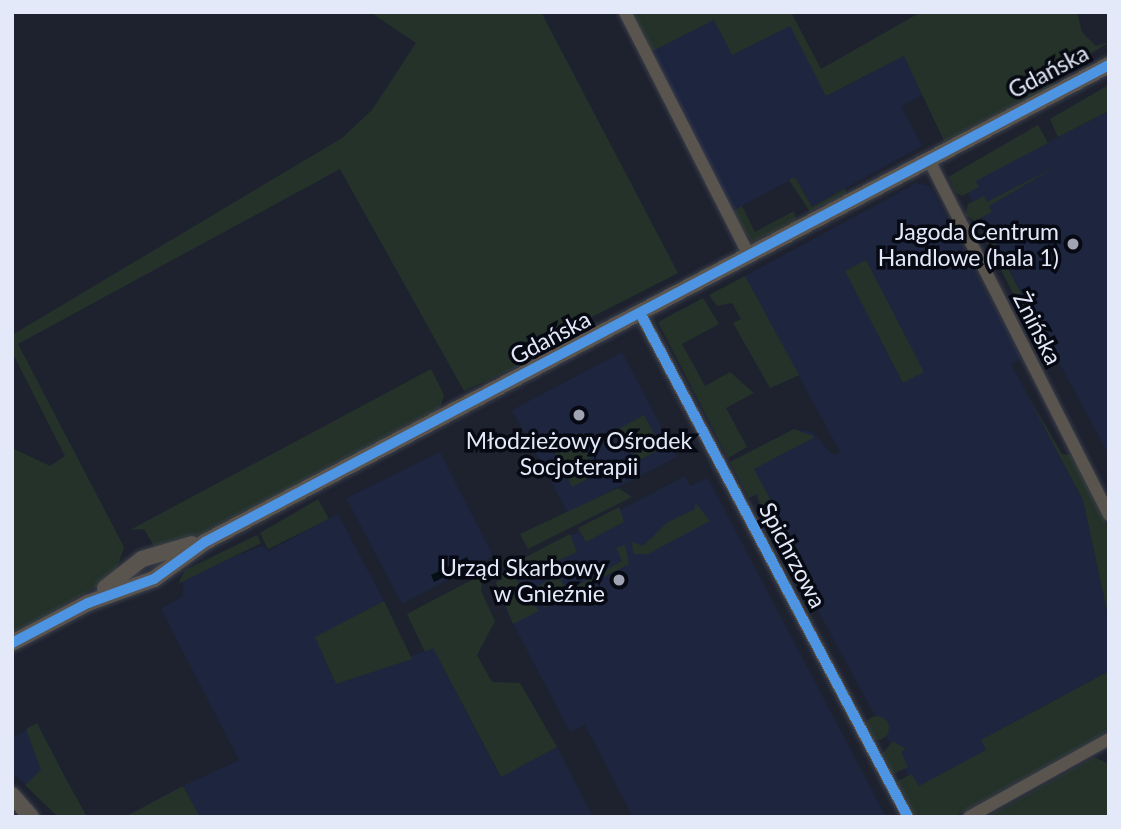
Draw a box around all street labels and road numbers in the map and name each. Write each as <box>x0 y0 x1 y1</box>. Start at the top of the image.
street label: Gdańska <box>1003 38 1093 104</box>
street label: Żnińska <box>1008 287 1068 369</box>
street label: Gdańska <box>505 304 595 370</box>
street label: Spichrzowa <box>754 498 832 612</box>

